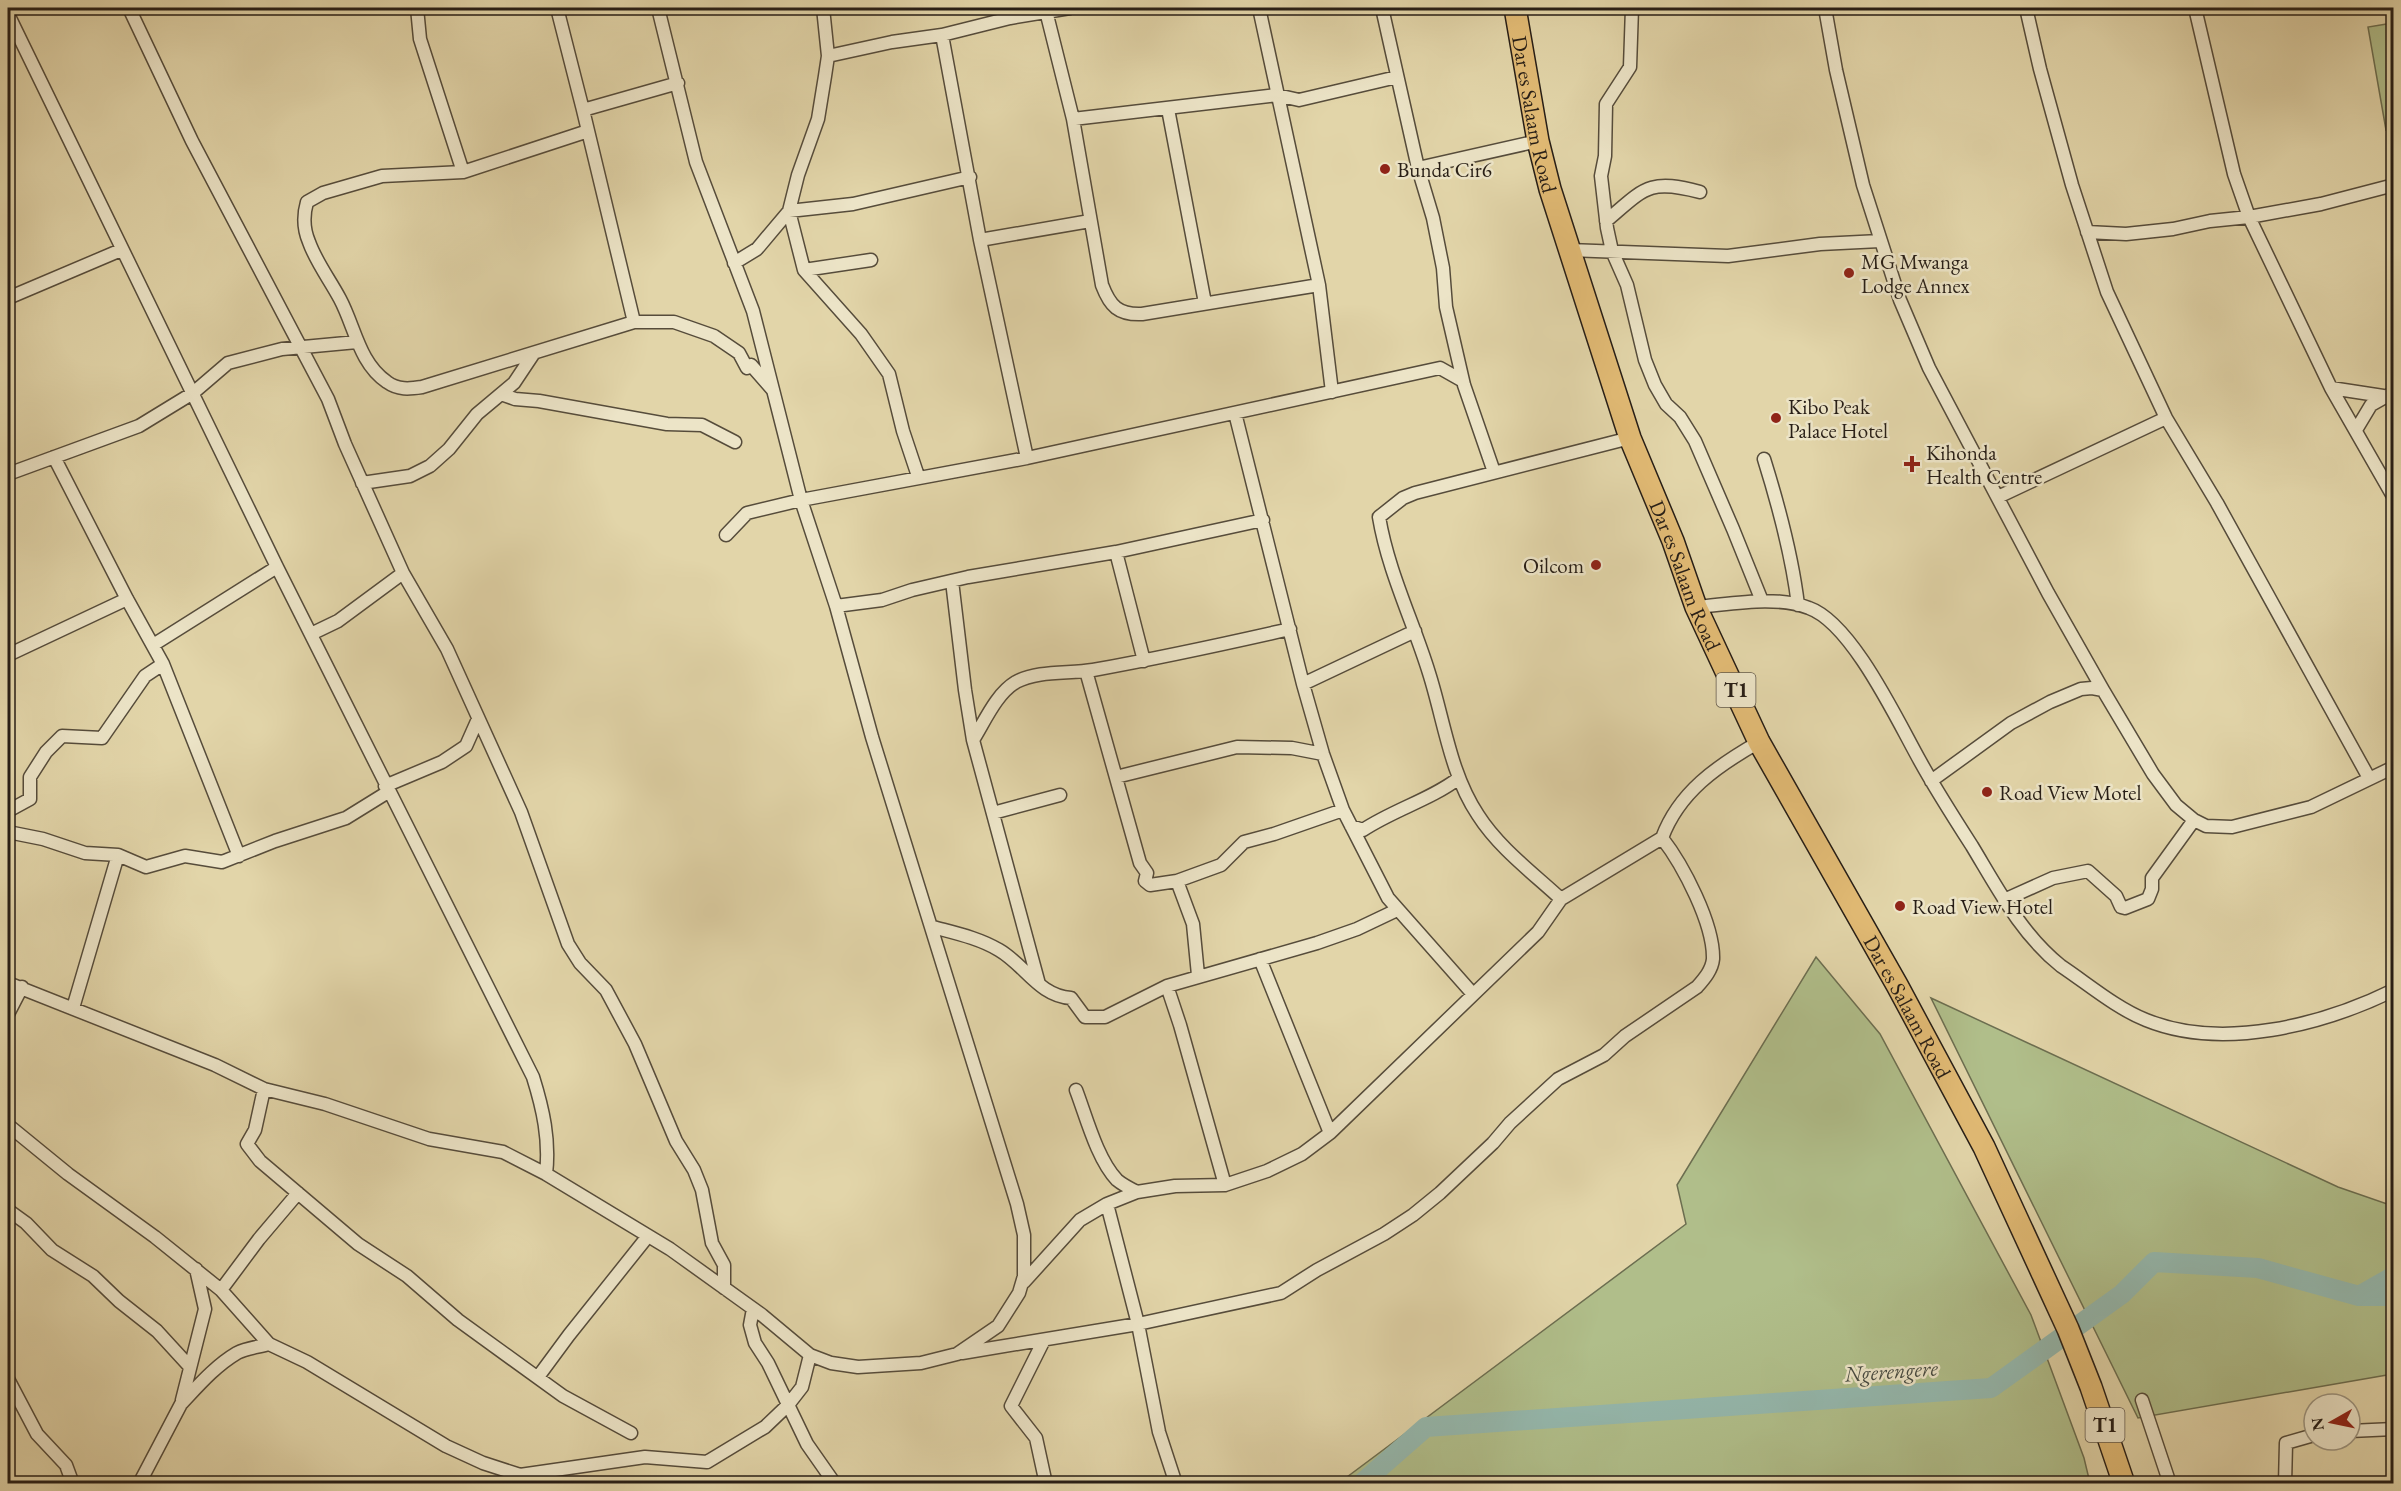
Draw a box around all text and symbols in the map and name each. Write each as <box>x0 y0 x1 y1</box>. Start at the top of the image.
street label: Dar es Salaam Road <box>1507 34 1564 196</box>
place label: Bunda Cir6 <box>1397 156 1492 183</box>
marker: Bunda Cir6 <box>1378 162 1392 176</box>
place label: MG Mwanga Lodge Annex <box>1861 248 1969 299</box>
marker: MG Mwanga Lodge Annex <box>1842 266 1856 280</box>
place label: Kibo Peak Palace Hotel <box>1788 393 1888 444</box>
marker: Kibo Peak Palace Hotel <box>1769 411 1783 425</box>
place label: Kihonda Health Centre <box>1926 439 2042 490</box>
marker: Kihonda Health Centre <box>1903 455 1921 473</box>
street label: Dar es Salaam Road <box>1644 496 1728 655</box>
place label: Oilcom <box>1523 552 1584 579</box>
marker: Oilcom <box>1589 558 1603 572</box>
road number: T1 <box>1716 673 1756 707</box>
place label: Road View Motel <box>1999 779 2142 806</box>
marker: Road View Motel <box>1980 785 1994 799</box>
place label: Road View Hotel <box>1912 893 2053 920</box>
marker: Road View Hotel <box>1893 899 1907 913</box>
street label: Dar es Salaam Road <box>1858 930 1958 1083</box>
water label: Ngerengere <box>1842 1353 1939 1389</box>
north arrow <box>2302 1392 2362 1452</box>
road number: T1 <box>2086 1408 2124 1442</box>
text: N <box>2306 1416 2329 1432</box>

